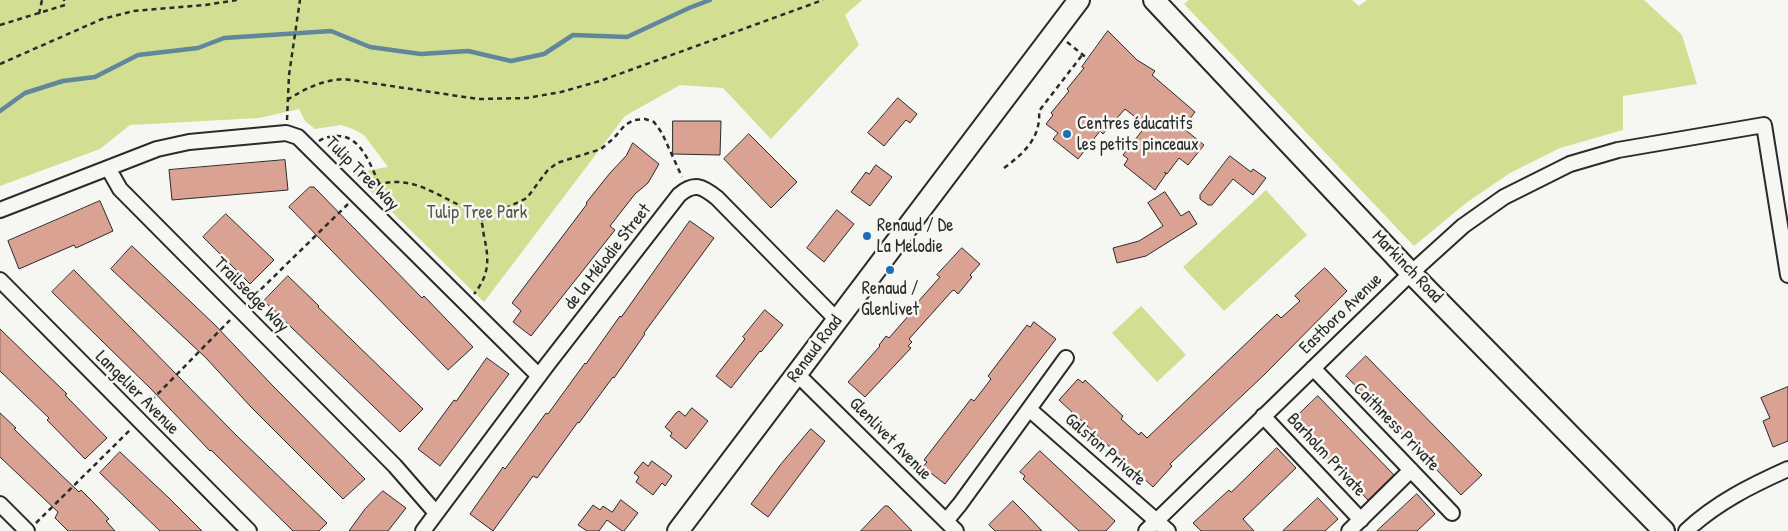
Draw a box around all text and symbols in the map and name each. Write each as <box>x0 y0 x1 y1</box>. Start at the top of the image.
place label: Centres éducatifs les petits pinceaux <box>1077 113 1199 156</box>
marker: Centres éducatifs les petits pinceaux <box>1061 128 1073 140</box>
street label: Tulip Tree Way <box>320 132 404 216</box>
street label: de la Mélodie Street <box>560 200 656 314</box>
park label: Tulip Tree Park <box>427 202 527 224</box>
place label: Renaud / De La Melodie <box>877 215 953 258</box>
street label: Markinch Road <box>1367 226 1447 308</box>
marker: Renaud / De La Melodie <box>861 230 873 242</box>
street label: Trailsedge Way <box>209 253 293 337</box>
marker: Renaud / Glenlivet <box>884 264 896 276</box>
street label: Eastboro Avenue <box>1295 269 1387 359</box>
place label: Renaud / Glenlivet <box>861 278 919 320</box>
street label: Renaud Road <box>783 311 847 387</box>
street label: Langelier Avenue <box>91 347 183 439</box>
street label: Caithness Private <box>1348 378 1444 476</box>
street label: Glenlivet Avenue <box>844 393 936 485</box>
street label: Galston Private <box>1060 409 1150 491</box>
street label: Barholm Private <box>1282 409 1370 501</box>

